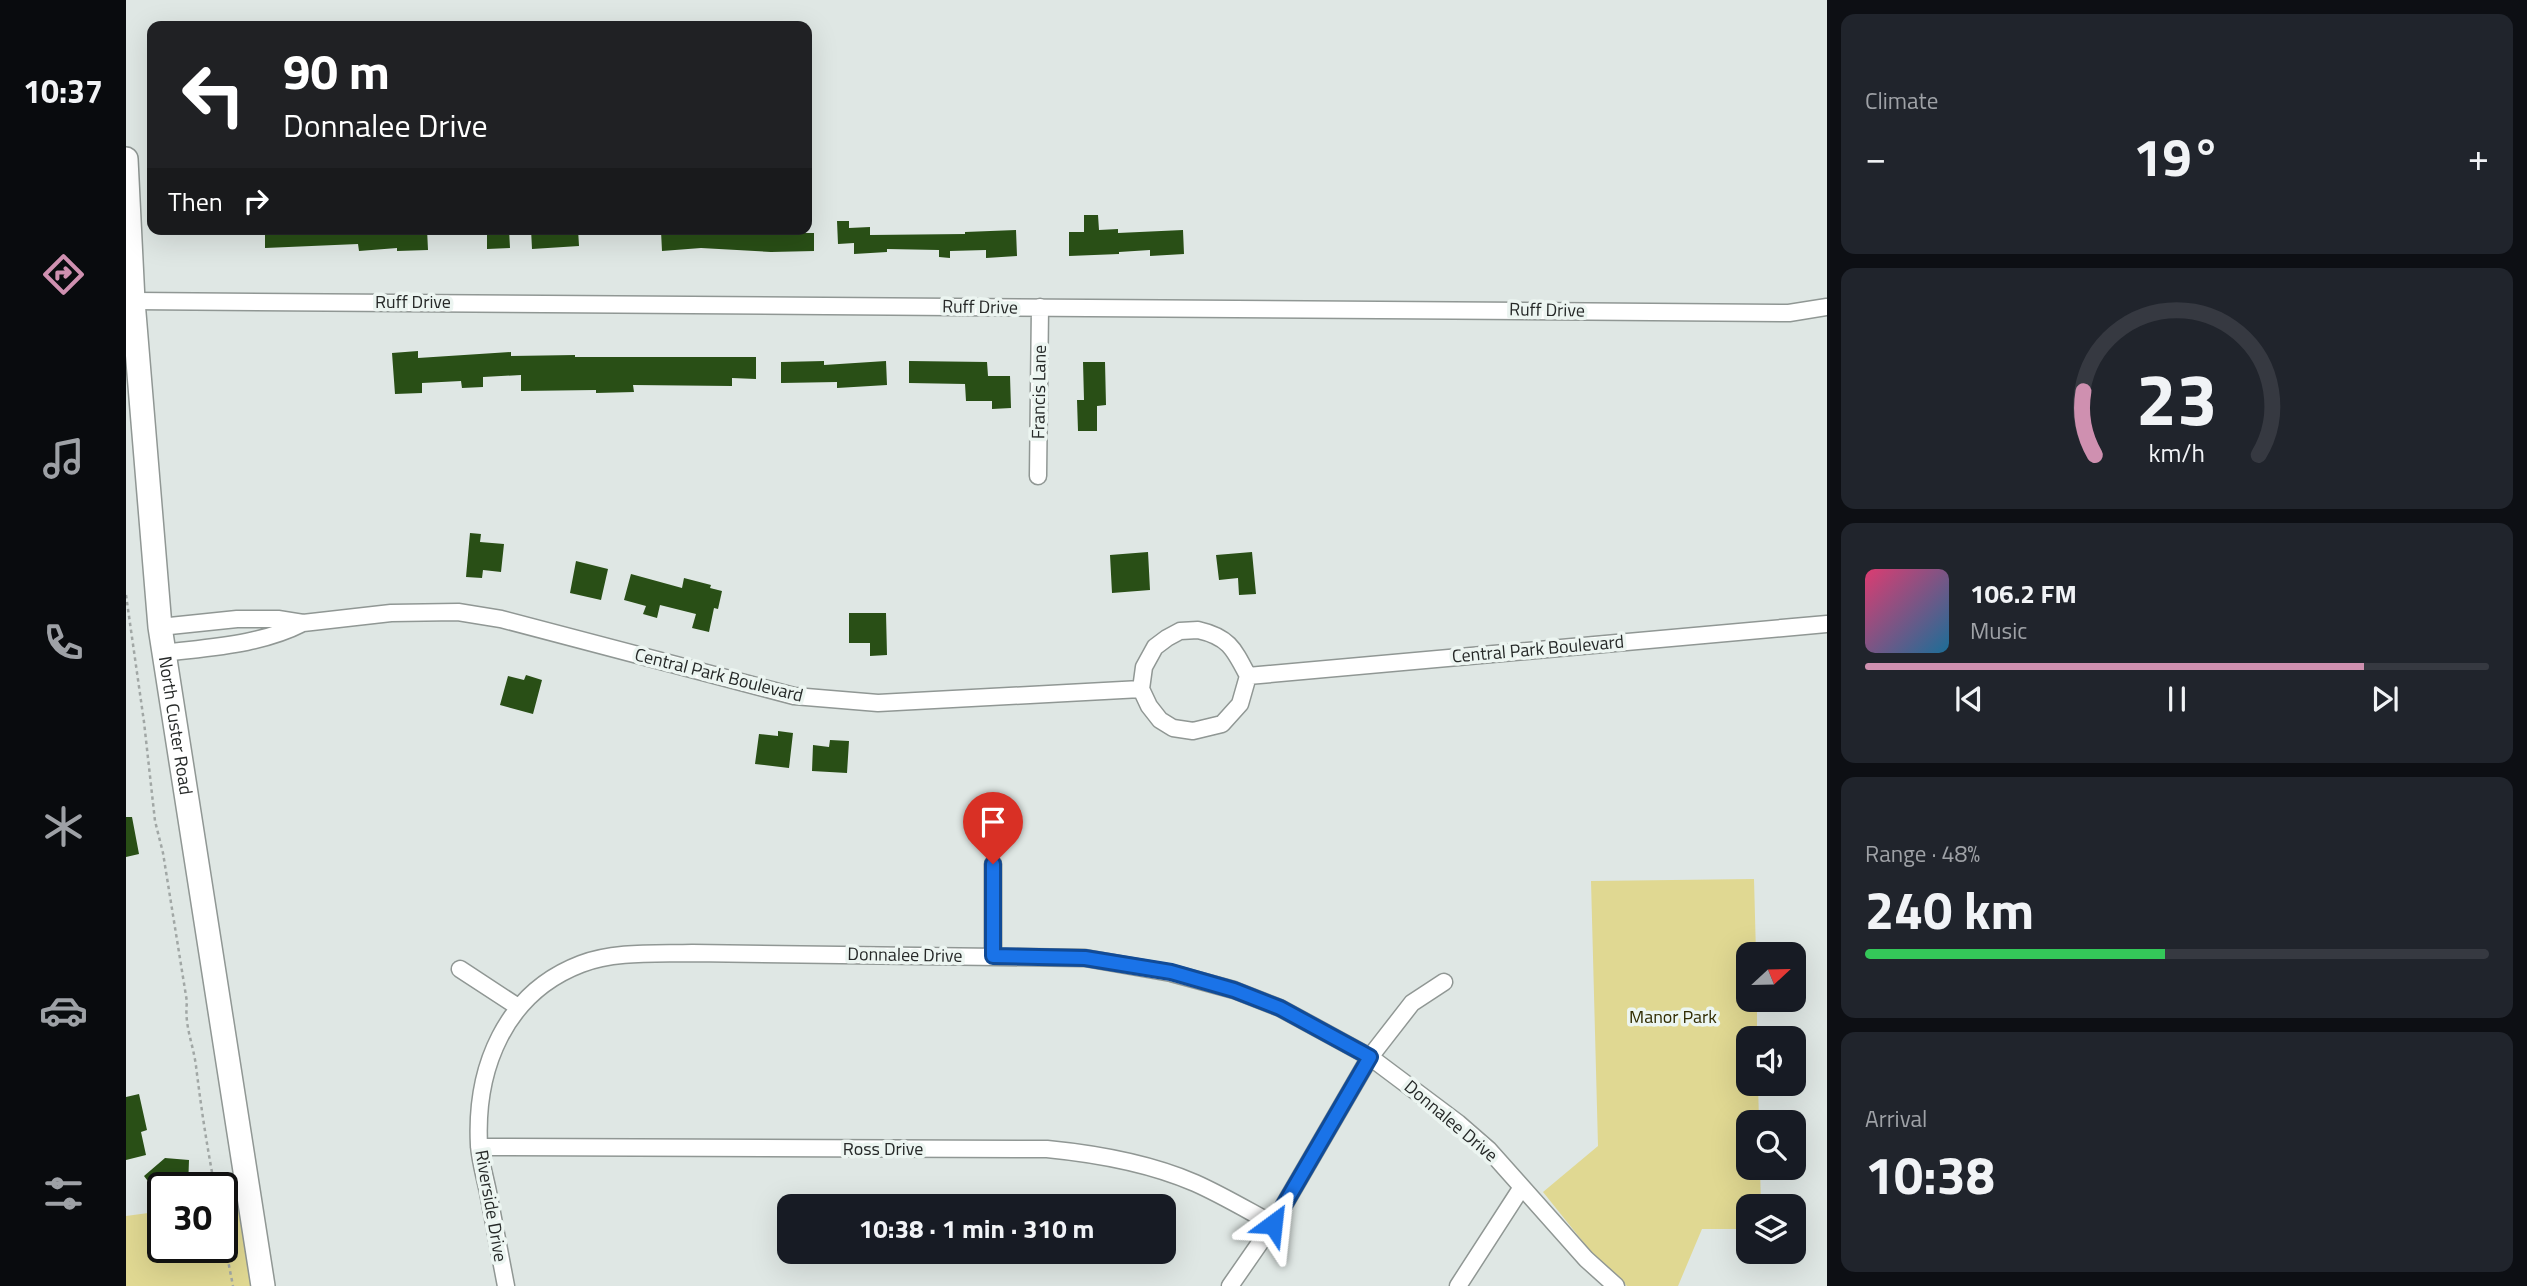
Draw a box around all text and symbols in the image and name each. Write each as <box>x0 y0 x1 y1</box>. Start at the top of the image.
text: 90 m <box>283 33 390 108</box>
icon: left <box>168 49 259 140</box>
text: 10:37 <box>23 67 103 115</box>
text: Climate <box>1865 83 1938 118</box>
text: Donnalee Drive <box>283 101 488 149</box>
text: 19° <box>2133 117 2221 196</box>
text: − <box>1865 128 1886 186</box>
text: + <box>2468 128 2489 186</box>
text: Then <box>168 182 223 221</box>
icon: right <box>237 182 275 220</box>
icon: directions <box>39 250 88 299</box>
street label: Ruff Drive <box>375 288 451 315</box>
street label: Ruff Drive <box>942 292 1018 321</box>
street label: Ruff Drive <box>1509 295 1585 324</box>
text: 23 <box>2136 343 2218 453</box>
street label: Francis Lane <box>1024 344 1053 439</box>
text: km/h <box>2149 433 2205 471</box>
icon: music <box>39 434 88 483</box>
text: 106.2 FM <box>1970 574 2077 613</box>
text: Music <box>1970 613 2027 648</box>
icon: phone <box>39 618 88 667</box>
street label: Central Park Boulevard <box>1451 628 1625 669</box>
street label: Central Park Boulevard <box>632 641 806 709</box>
street label: North Custer Road <box>152 654 200 797</box>
icon: previous <box>1950 680 1988 718</box>
icon: pause <box>2158 680 2196 718</box>
icon: next <box>2366 680 2404 718</box>
pin <box>963 792 1023 864</box>
icon: climate <box>39 802 88 851</box>
icon: arrive <box>974 803 1012 841</box>
text: Range · 48% <box>1865 836 1980 871</box>
text: 240 km <box>1865 870 2034 949</box>
street label: Donnalee Drive <box>847 940 963 969</box>
north arrow <box>1736 942 1806 1012</box>
map controls <box>1736 942 1806 1264</box>
icon: car <box>39 986 88 1035</box>
park label: Manor Park <box>1629 1003 1717 1030</box>
button: sound <box>1736 1026 1806 1096</box>
street label: Donnalee Drive <box>1399 1073 1504 1168</box>
text: Arrival <box>1865 1101 1927 1136</box>
button: search <box>1736 1110 1806 1180</box>
street label: Ross Drive <box>843 1135 923 1162</box>
text: 10:38 <box>1865 1135 1995 1214</box>
street label: Riverside Drive <box>468 1148 515 1264</box>
icon: filters <box>39 1169 88 1218</box>
speed limit sign: 30 <box>147 1172 238 1263</box>
position arrow <box>1236 1187 1310 1261</box>
button: layers <box>1736 1194 1806 1264</box>
text: 10:38 · 1 min · 310 m <box>859 1209 1094 1248</box>

